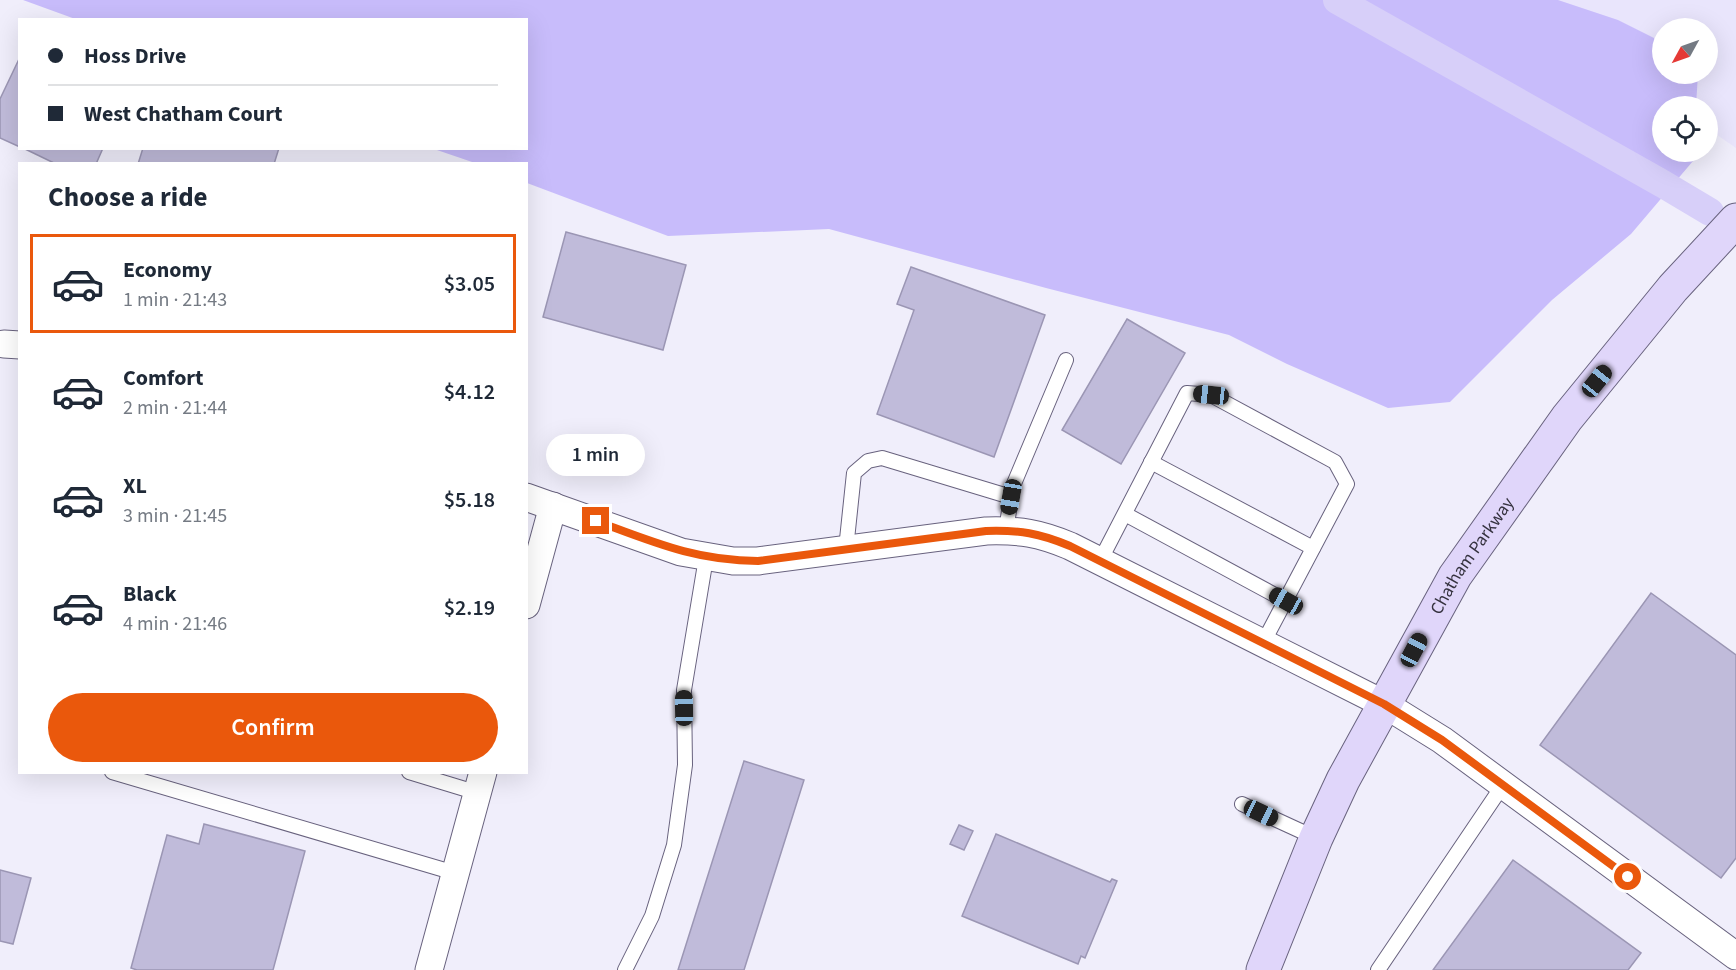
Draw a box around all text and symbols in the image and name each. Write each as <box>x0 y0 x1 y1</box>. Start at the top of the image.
north arrow <box>1652 18 1718 84</box>
map controls <box>1652 18 1718 162</box>
text: Hoss Drive <box>84 40 186 72</box>
button: locate <box>1652 96 1718 162</box>
text: West Chatham Court <box>84 98 283 130</box>
text: Choose a ride <box>48 178 208 217</box>
text: Economy <box>123 254 212 286</box>
icon: car <box>51 257 105 311</box>
text: $3.05 <box>444 268 495 300</box>
text: 1 min · 21:43 <box>123 286 227 314</box>
car <box>1579 361 1615 401</box>
text: Comfort <box>123 362 204 394</box>
icon: car <box>51 365 105 419</box>
text: $4.12 <box>444 376 495 408</box>
car <box>1192 384 1230 406</box>
text: 2 min · 21:44 <box>123 394 227 422</box>
callout: 1 min <box>546 434 646 476</box>
text: 1 min <box>572 441 619 469</box>
text: XL <box>123 470 147 502</box>
icon: car <box>51 473 105 527</box>
car <box>999 478 1023 516</box>
text: $5.18 <box>444 484 495 516</box>
street label: Chatham Parkway <box>1424 492 1520 619</box>
text: 3 min · 21:45 <box>123 502 227 530</box>
route end <box>582 507 609 534</box>
text: Black <box>123 578 177 610</box>
icon: car <box>51 581 105 635</box>
car <box>1266 584 1306 618</box>
text: $2.19 <box>444 592 495 624</box>
text: 4 min · 21:46 <box>123 610 227 638</box>
car <box>1398 630 1430 670</box>
car <box>675 690 693 726</box>
button: Confirm <box>48 693 498 762</box>
car <box>1241 797 1281 829</box>
route start <box>1614 863 1641 890</box>

